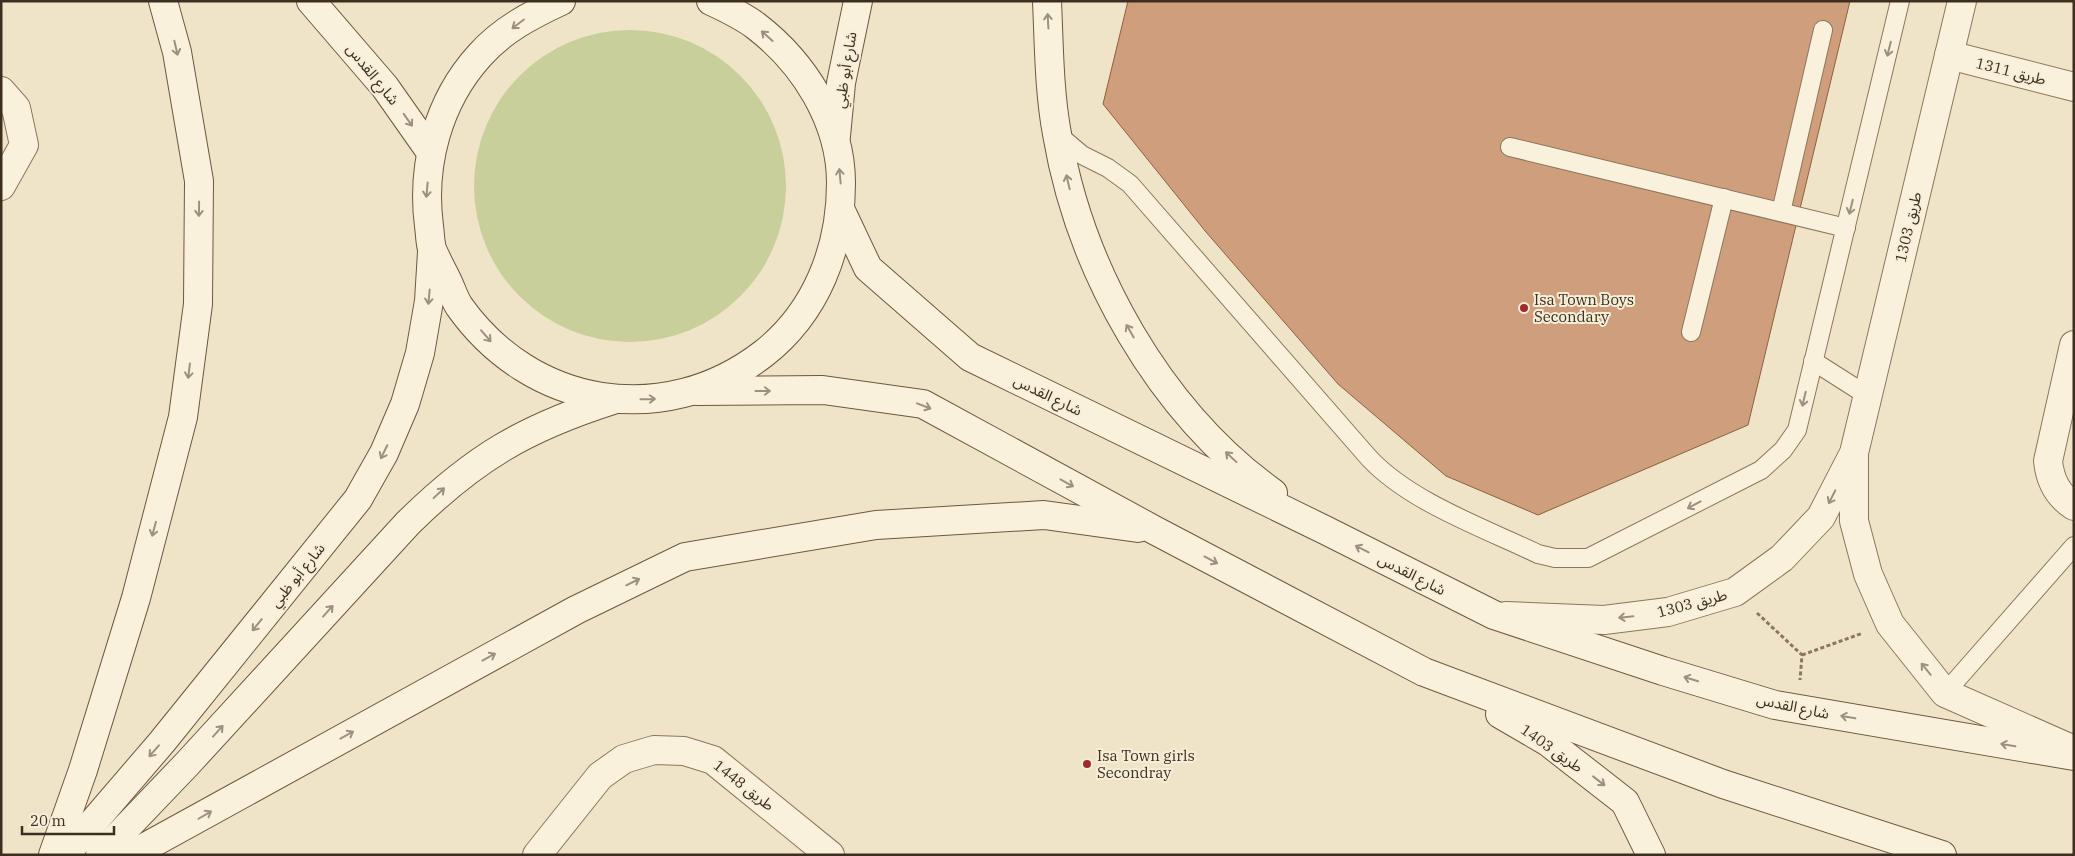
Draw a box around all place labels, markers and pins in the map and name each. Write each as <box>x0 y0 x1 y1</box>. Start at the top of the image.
place label: Isa Town Boys Secondary <box>1534 290 1634 326</box>
marker: Isa Town Boys Secondary <box>1518 302 1530 314</box>
place label: Isa Town girls Secondray <box>1097 746 1195 782</box>
marker: Isa Town girls Secondray <box>1081 758 1093 770</box>

